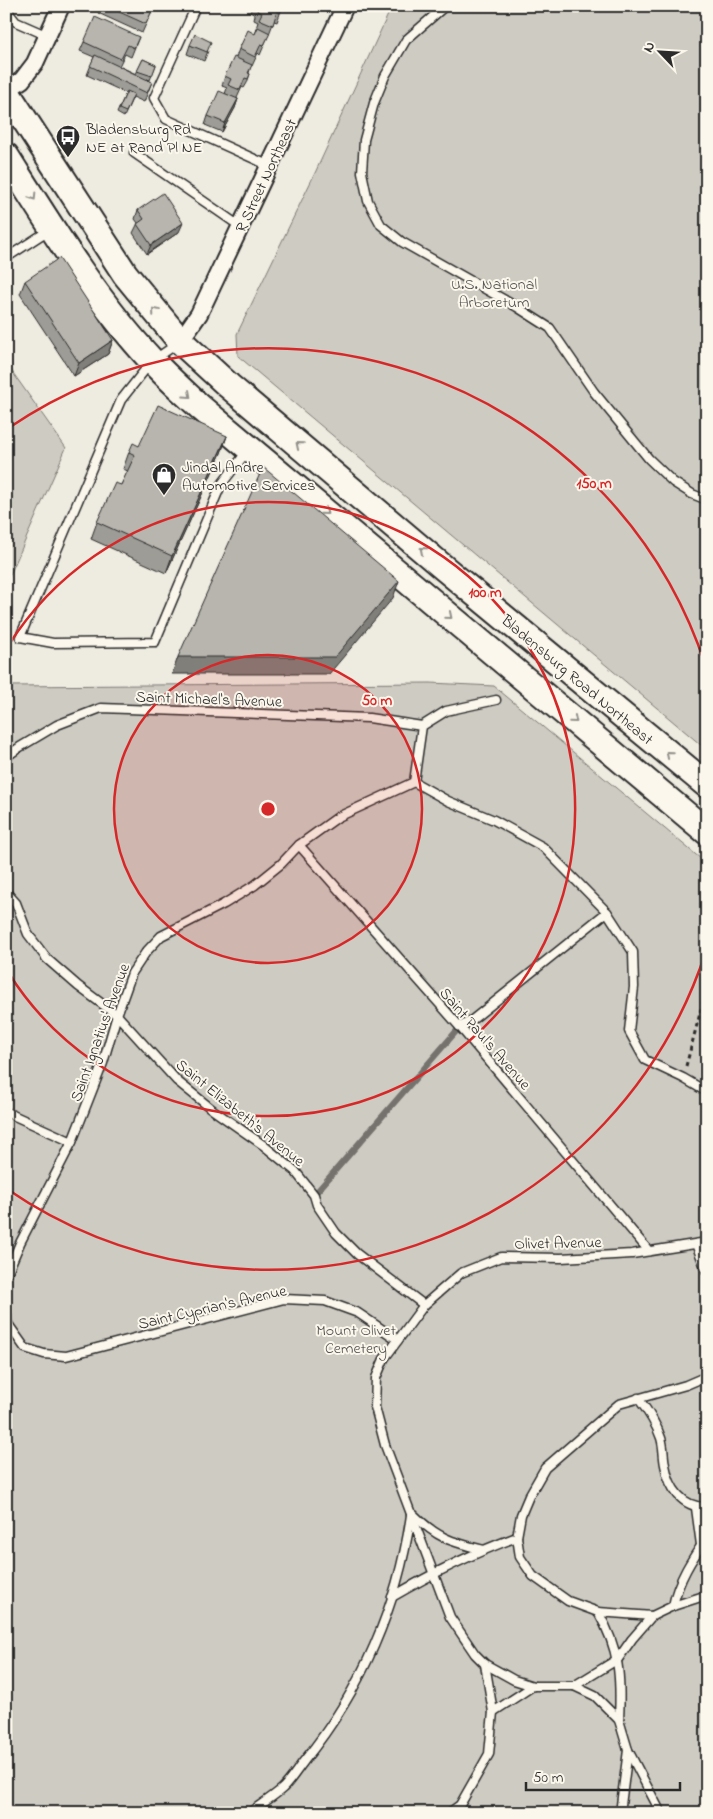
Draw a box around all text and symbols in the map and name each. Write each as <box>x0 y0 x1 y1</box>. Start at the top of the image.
north arrow <box>636 28 686 78</box>
text: N <box>638 38 661 56</box>
street label: R Street Northeast <box>230 114 304 237</box>
place label: Bladensburg Rd NE at Rand Pl NE <box>85 118 202 160</box>
bus stop icon: Bladensburg Rd NE at Rand Pl NE <box>55 124 81 158</box>
one-way arrow <box>26 192 36 201</box>
park label: U.S. National Arboretum <box>451 273 537 315</box>
one-way arrow <box>151 307 160 316</box>
one-way arrow <box>182 389 191 398</box>
one-way arrow <box>296 442 305 450</box>
place label: Jindal Andre Automotive Services <box>182 456 315 498</box>
shop icon: Jindal Andre Automotive Services <box>151 462 177 496</box>
text: 150 m <box>576 473 612 495</box>
one-way arrow <box>319 506 328 515</box>
one-way arrow <box>419 547 428 556</box>
text: 100 m <box>468 582 502 604</box>
street label: Bladensburg Road Northeast <box>495 609 659 752</box>
one-way arrow <box>443 611 452 619</box>
street label: Saint Michael's Avenue <box>135 685 283 715</box>
text: 50 m <box>362 690 393 712</box>
one-way arrow <box>568 714 577 723</box>
one-way arrow <box>666 752 675 760</box>
centre of rings <box>259 800 277 818</box>
street label: Saint Ignatius' Avenue <box>65 959 137 1105</box>
street label: Saint Paul's Avenue <box>433 983 537 1097</box>
street label: Saint Elizabeth's Avenue <box>170 1054 310 1174</box>
street label: Olivet Avenue <box>514 1231 603 1257</box>
street label: Saint Cyprian's Avenue <box>136 1279 290 1337</box>
park label: Mount Olivet Cemetery <box>316 1319 396 1361</box>
scale bar <box>526 1759 679 1791</box>
text: 50 m <box>533 1767 564 1789</box>

